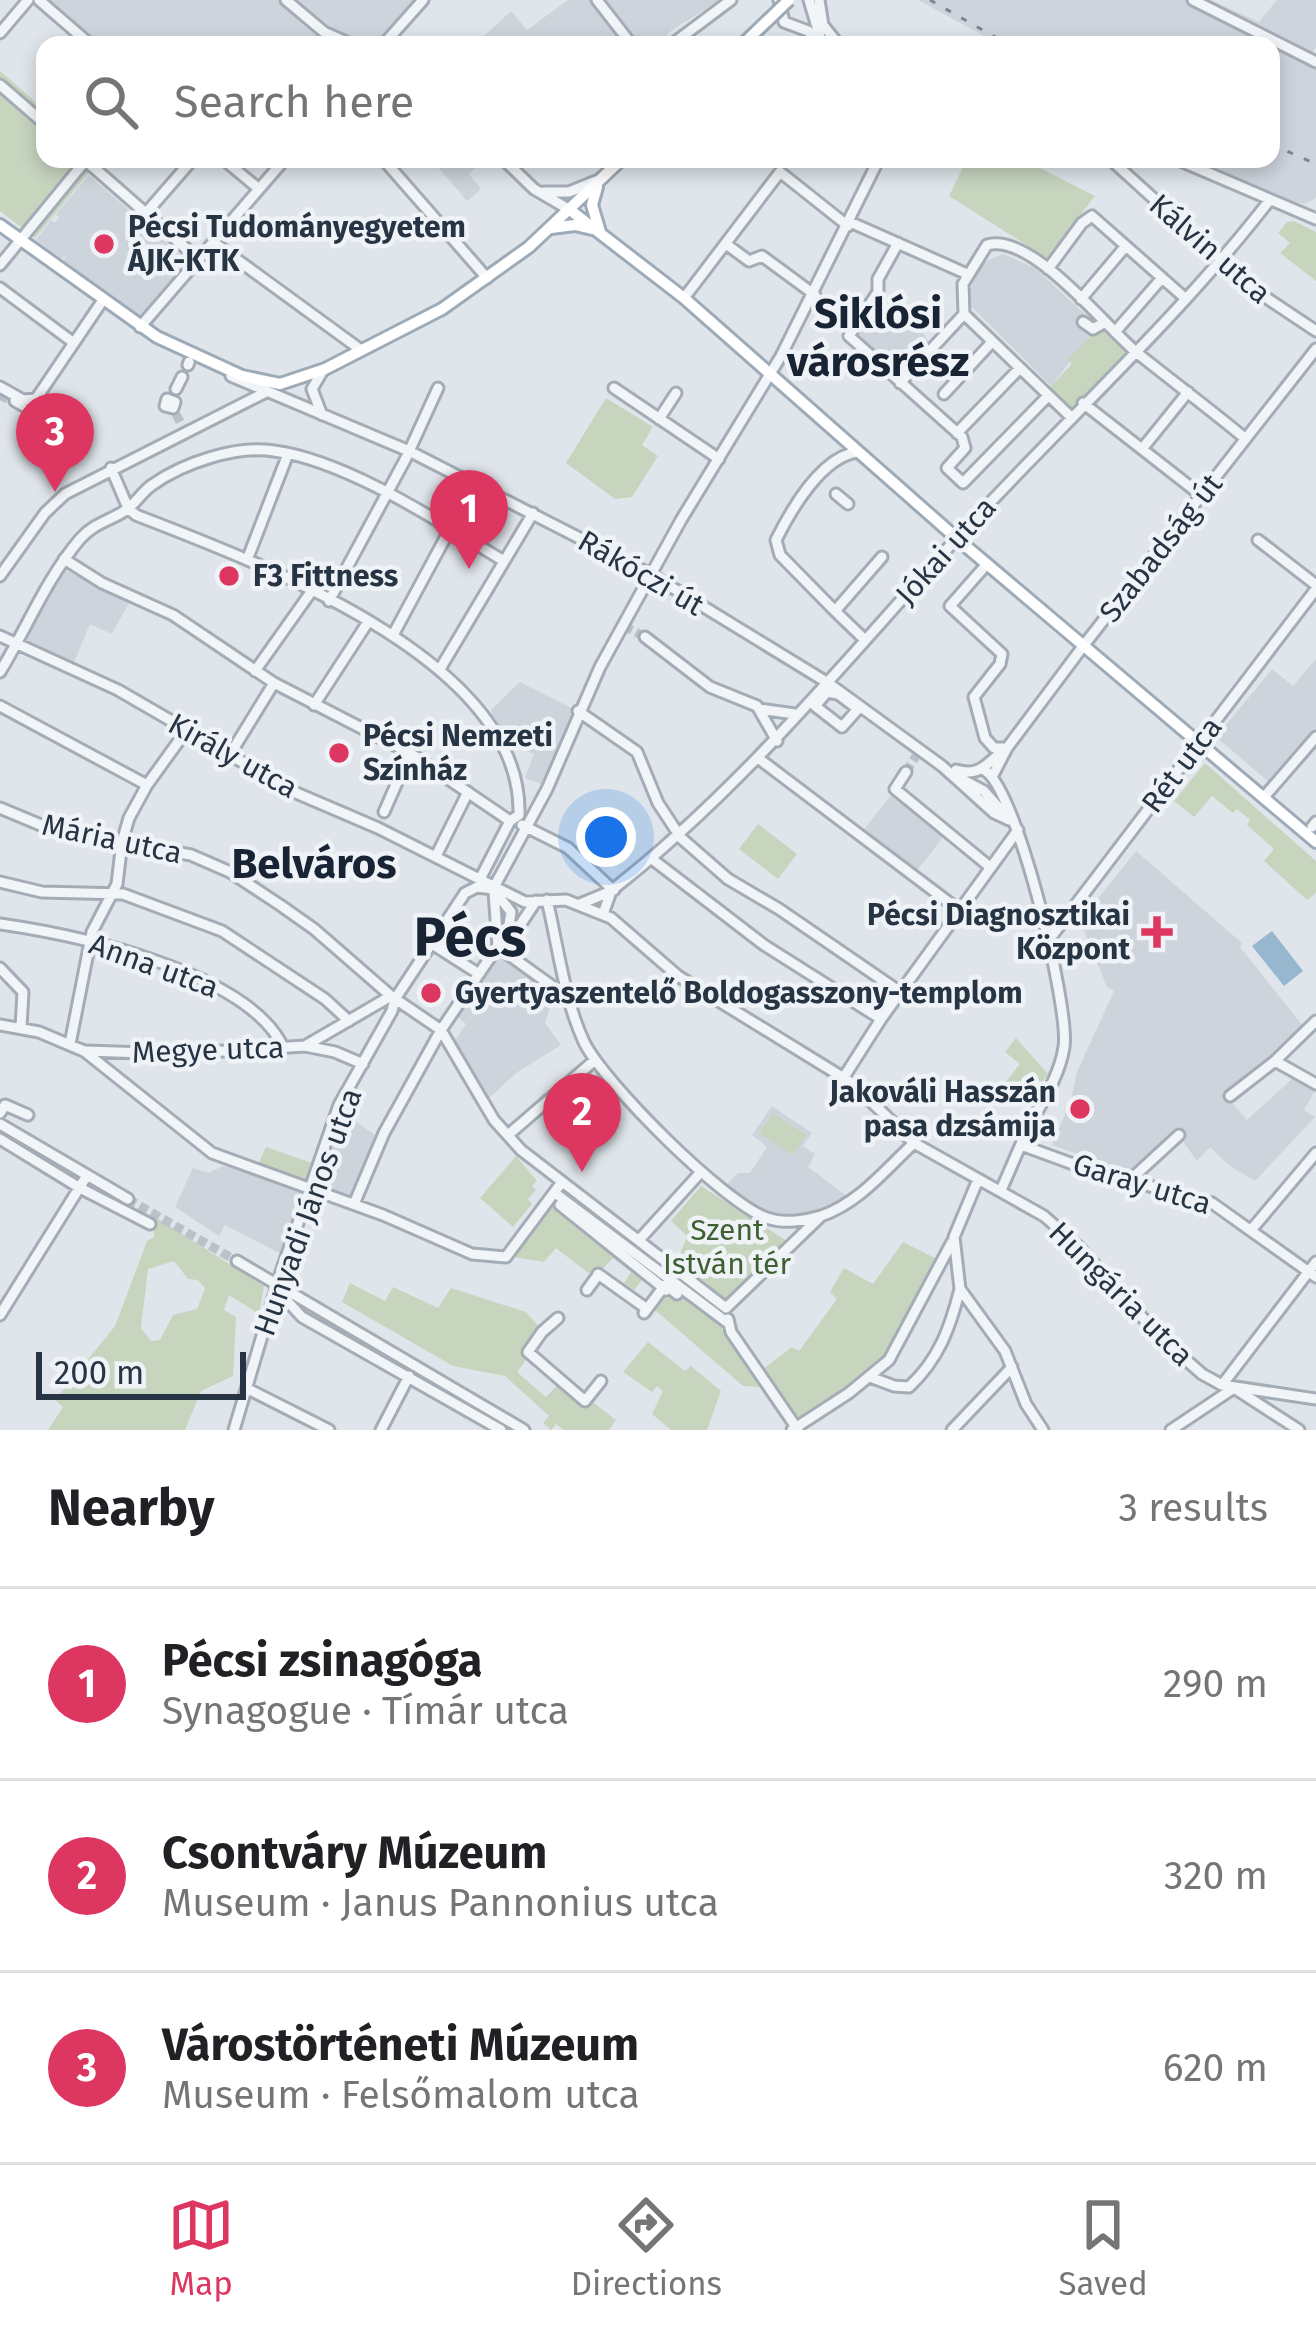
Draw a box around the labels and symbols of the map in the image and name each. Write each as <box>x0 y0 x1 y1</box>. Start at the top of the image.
street label: Kálvin utca <box>1142 187 1278 311</box>
place label: Pécsi Tudományegyetem ÁJK-KTK <box>127 209 466 279</box>
marker: Pécsi Tudományegyetem ÁJK-KTK <box>91 231 117 257</box>
district label: Siklósi városrész <box>786 289 969 387</box>
pin: 3 <box>16 393 94 492</box>
street label: Szabadság út <box>1092 467 1230 629</box>
pin: 1 <box>430 470 508 569</box>
street label: Jókai utca <box>888 490 1004 612</box>
street label: Rákóczi út <box>572 523 710 623</box>
place label: F3 Fittness <box>253 558 398 594</box>
marker: F3 Fittness <box>216 563 242 589</box>
street label: Király utca <box>162 706 304 806</box>
street label: Rét utca <box>1134 710 1230 820</box>
place label: Pécsi Nemzeti Színház <box>363 718 553 788</box>
marker: Pécsi Nemzeti Színház <box>326 740 352 766</box>
street label: Mária utca <box>39 807 185 871</box>
your location <box>576 807 636 867</box>
district label: Belváros <box>231 839 397 889</box>
place label: Pécsi Diagnosztikai Központ <box>867 897 1130 967</box>
district label: Pécs <box>414 906 526 970</box>
marker: Pécsi Diagnosztikai Központ <box>1141 916 1173 948</box>
street label: Anna utca <box>84 926 224 1006</box>
place label: Gyertyaszentelő Boldogasszony-templom <box>455 975 1023 1011</box>
marker: Gyertyaszentelő Boldogasszony-templom <box>418 980 444 1006</box>
street label: Megye utca <box>131 1029 285 1071</box>
pin: 2 <box>543 1073 621 1172</box>
place label: Jakováli Hasszán pasa dzsámija <box>828 1074 1056 1144</box>
street label: Hunyadi János utca <box>246 1083 370 1341</box>
marker: Jakováli Hasszán pasa dzsámija <box>1067 1096 1093 1122</box>
street label: Garay utca <box>1069 1146 1215 1222</box>
park label: Szent István tér <box>663 1212 791 1282</box>
street label: Hungária utca <box>1041 1214 1201 1374</box>
scale bar <box>36 1346 246 1399</box>

